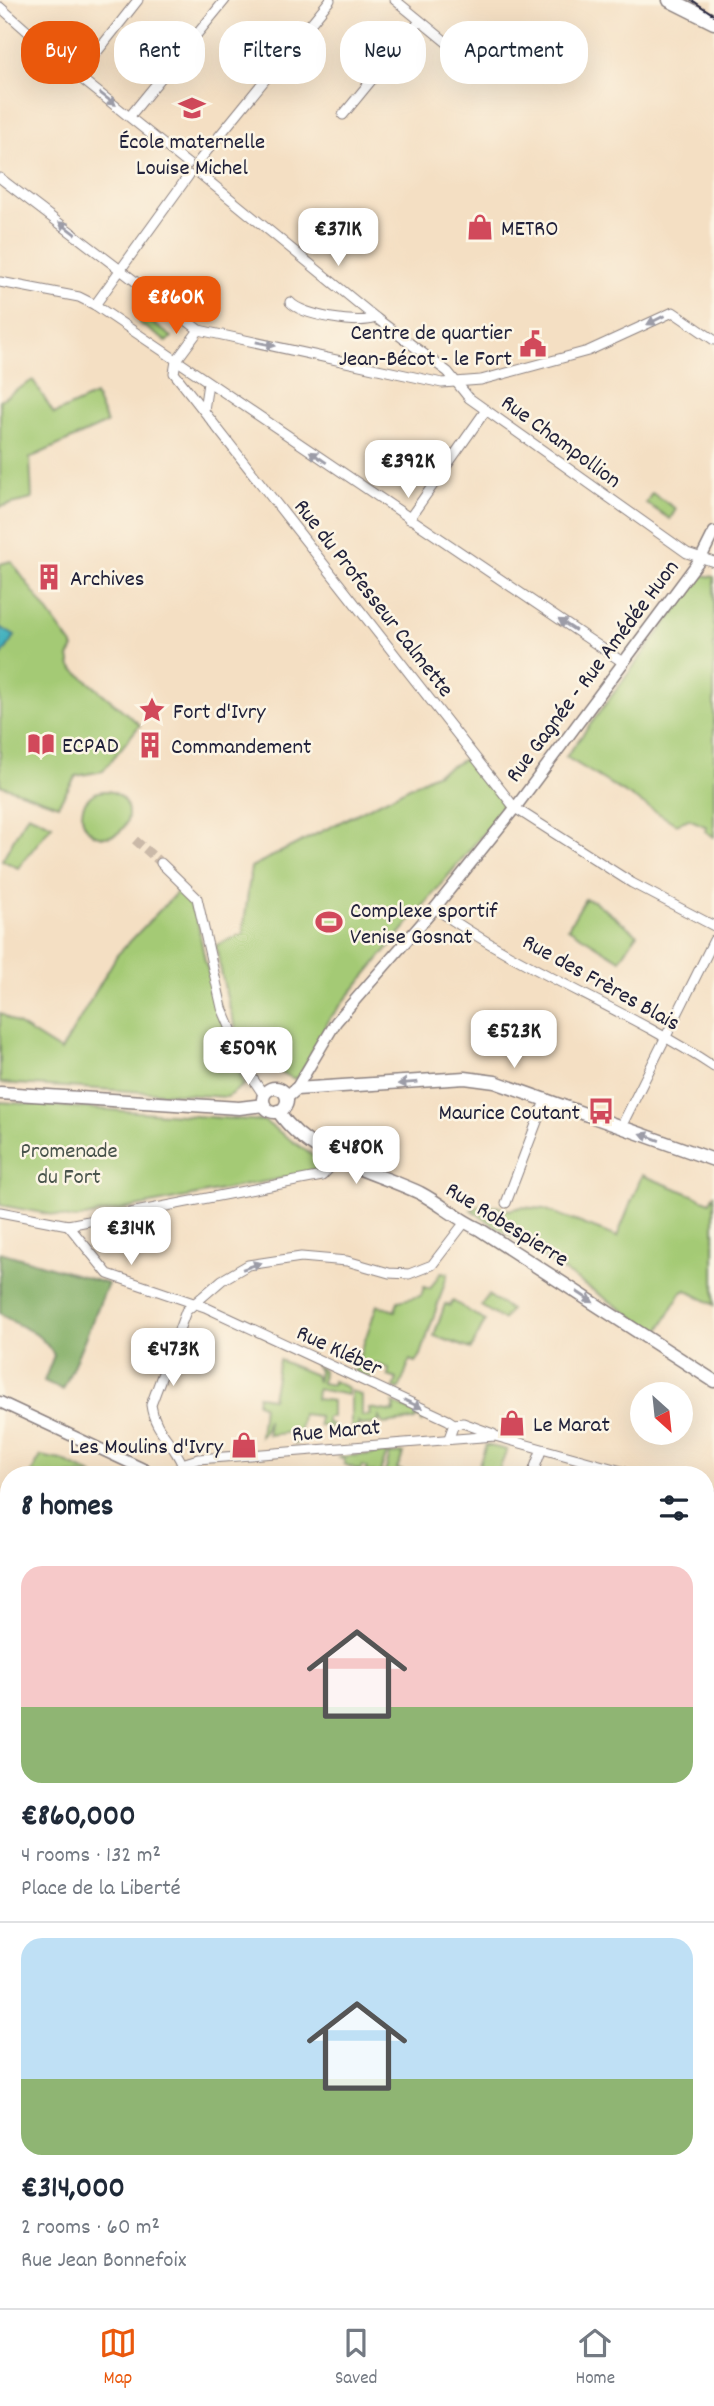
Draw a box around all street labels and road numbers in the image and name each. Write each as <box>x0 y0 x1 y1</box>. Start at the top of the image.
street label: Rue Champollion <box>493 388 627 498</box>
street label: Rue du Professeur Calmette <box>284 493 460 705</box>
street label: Rue Gagnée - Rue Amédée Huon <box>499 554 689 790</box>
street label: Rue des Frères Blais <box>515 927 685 1041</box>
street label: Rue Robespierre <box>438 1175 574 1277</box>
street label: Rue Kléber <box>290 1318 387 1387</box>
street label: Rue Marat <box>291 1412 382 1453</box>

